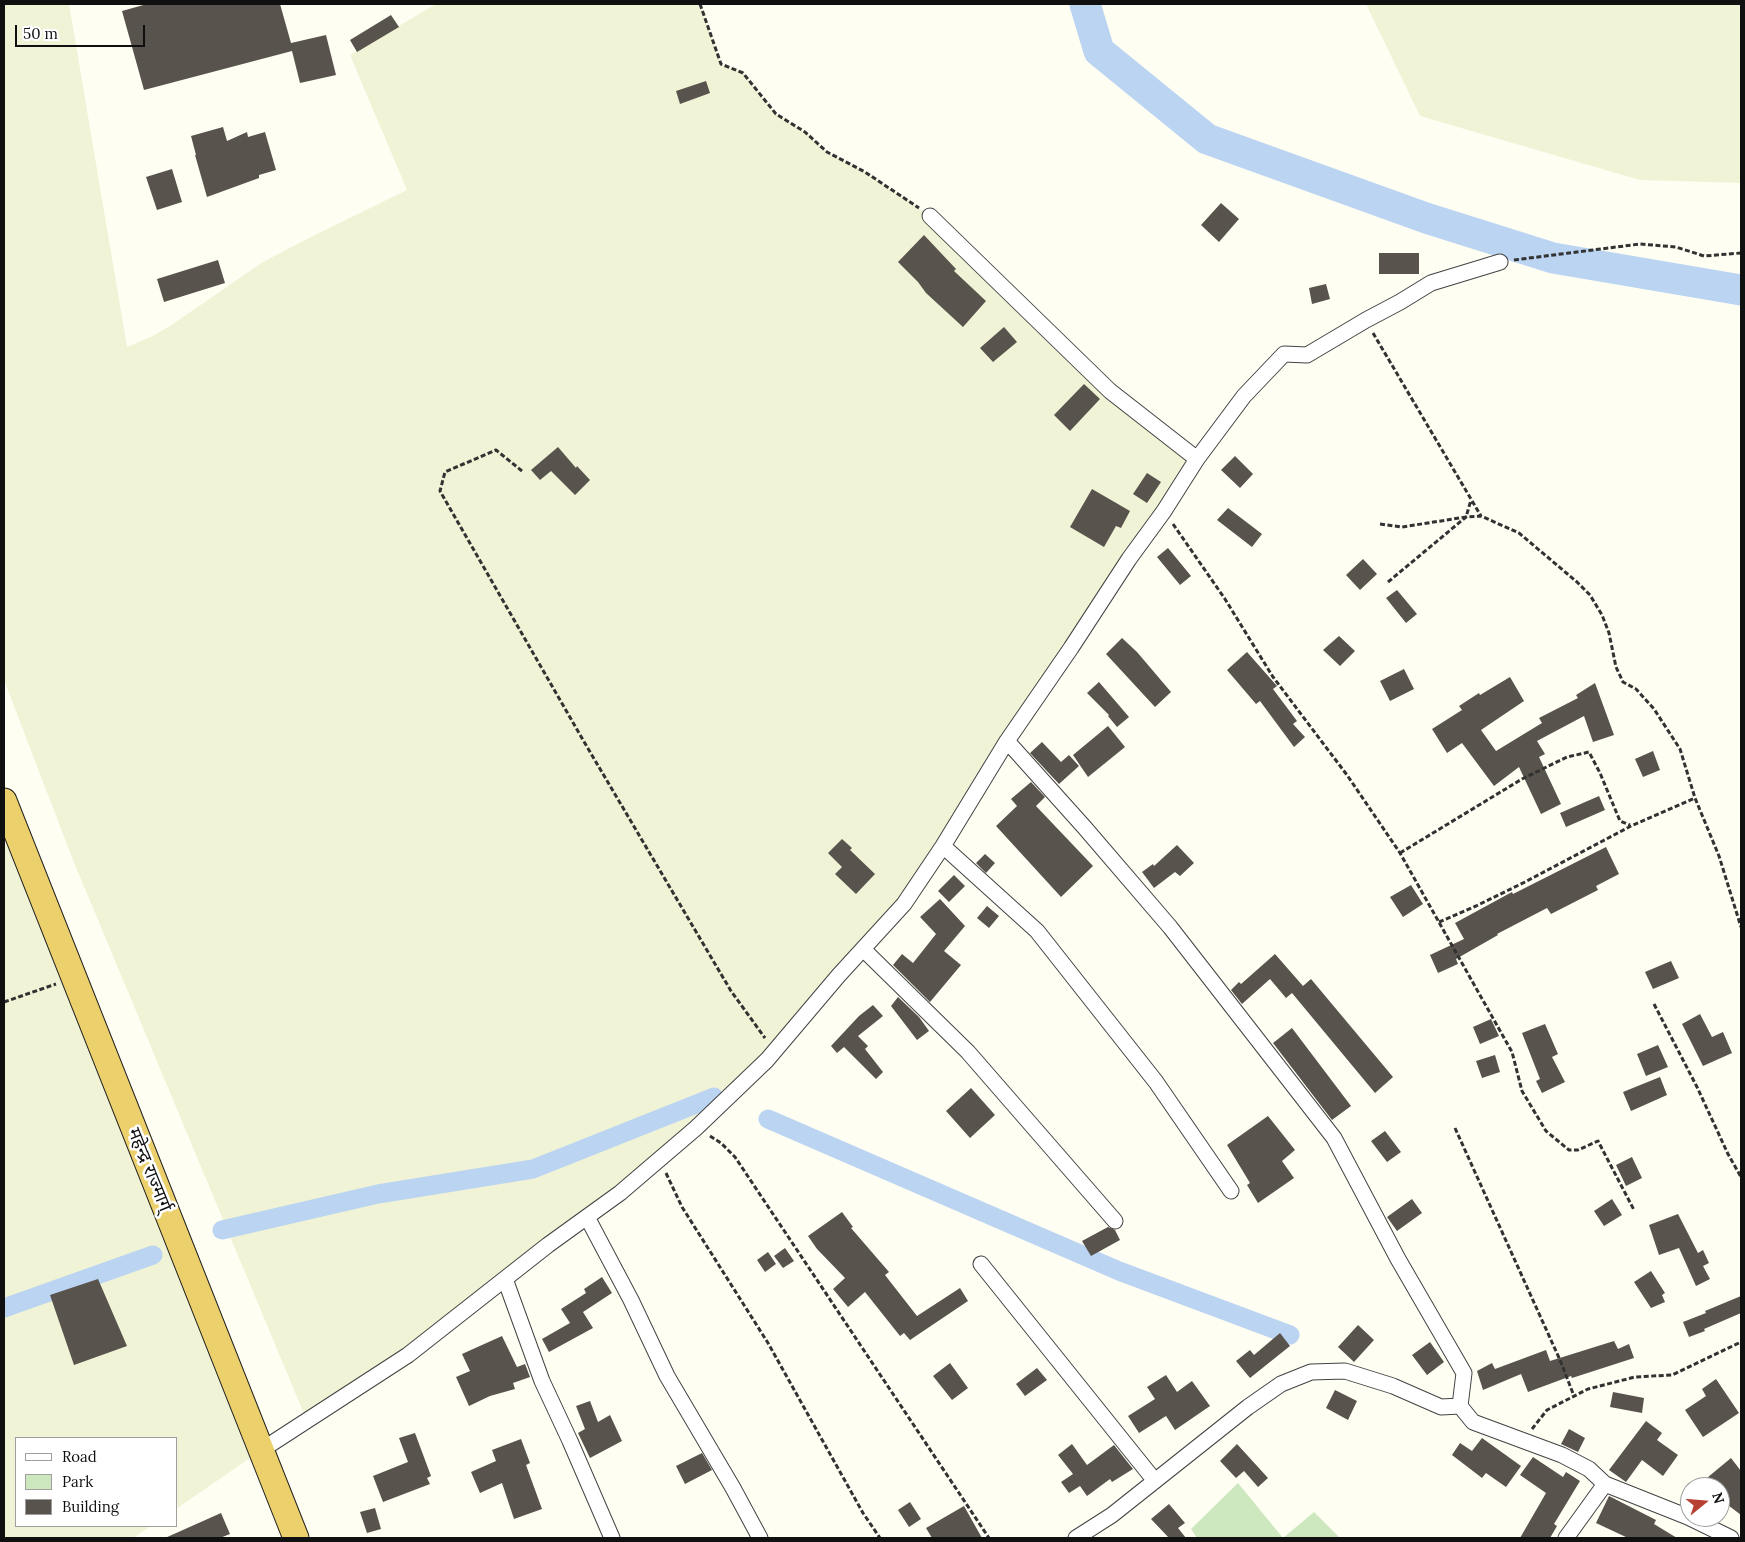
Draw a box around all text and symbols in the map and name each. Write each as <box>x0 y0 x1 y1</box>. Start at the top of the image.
scale bar <box>18 15 148 47</box>
text: 50 m <box>23 24 58 43</box>
street label: महेन्द्र राज्मार्ग् <box>122 1125 176 1215</box>
legend <box>15 1437 178 1527</box>
text: Road <box>62 1447 97 1466</box>
text: Park <box>62 1472 93 1491</box>
north arrow <box>1680 1477 1730 1527</box>
text: N <box>1708 1490 1729 1506</box>
text: Building <box>62 1497 119 1516</box>

